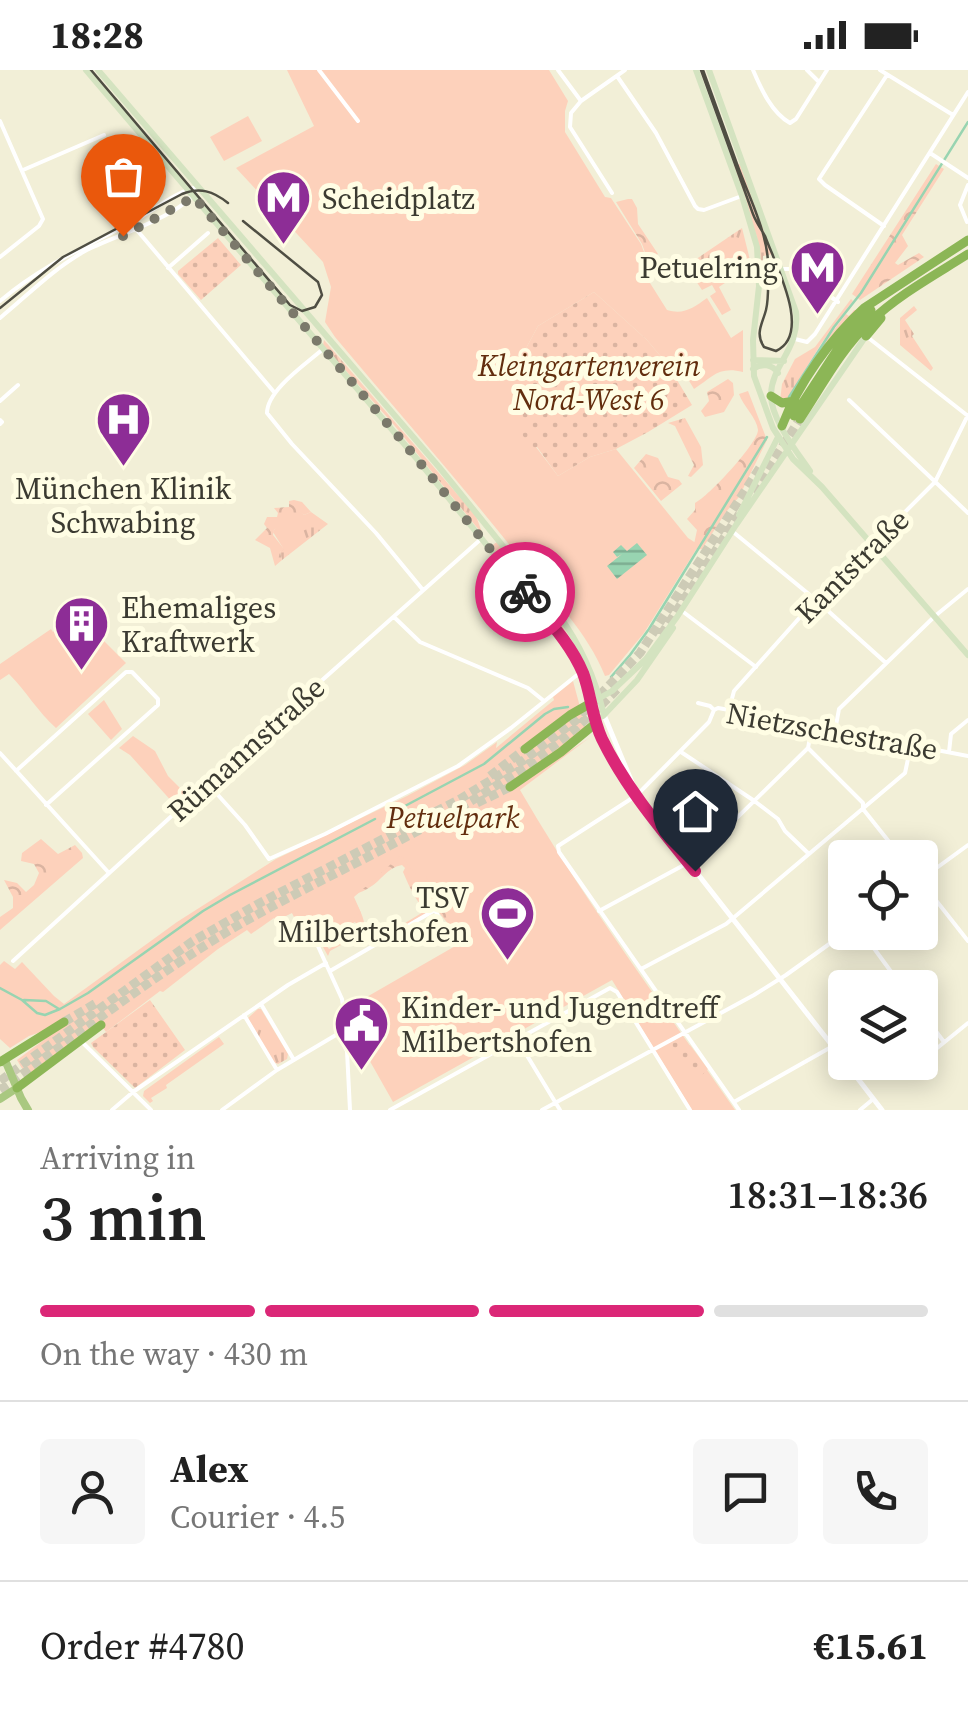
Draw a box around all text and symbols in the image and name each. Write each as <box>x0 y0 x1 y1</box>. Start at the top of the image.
text: 18:28 <box>50 9 144 61</box>
pin <box>81 134 166 237</box>
icon: bag <box>96 149 151 204</box>
metro station icon: Scheidplatz <box>253 168 313 247</box>
place label: Scheidplatz <box>322 178 475 219</box>
metro station icon: Petuelring <box>787 237 847 316</box>
place label: Petuelring <box>639 247 778 288</box>
park label: Kleingartenverein Nord-West 6 <box>477 345 700 420</box>
hospital icon: München Klinik Schwabing <box>93 390 153 469</box>
place label: München Klinik Schwabing <box>15 468 232 543</box>
street label: Kantstraße <box>786 500 918 632</box>
courier <box>475 542 575 642</box>
icon: bike <box>498 565 553 620</box>
place label: Ehemaliges Kraftwerk <box>121 587 276 662</box>
building icon: Ehemaliges Kraftwerk <box>52 594 112 673</box>
street label: Rümannstraße <box>158 667 334 831</box>
street label: Nietzschestraße <box>723 692 941 770</box>
pin <box>653 769 738 872</box>
icon: home <box>668 784 723 839</box>
park label: Petuelpark <box>386 797 520 838</box>
map controls <box>828 840 938 1080</box>
button: locate <box>828 840 938 950</box>
place label: TSV Milbertshofen <box>278 877 469 952</box>
sports icon: TSV Milbertshofen <box>478 884 538 963</box>
button: layers <box>828 970 938 1080</box>
place label: Kinder- und Jugendtreff Milbertshofen <box>401 987 721 1062</box>
public building icon: Kinder- und Jugendtreff Milbertshofen <box>332 994 392 1073</box>
text: Arriving in <box>40 1136 195 1180</box>
text: 18:31–18:36 <box>727 1169 928 1221</box>
text: 3 min <box>40 1173 207 1262</box>
text: On the way · 430 m <box>40 1332 308 1376</box>
button: person <box>40 1439 145 1544</box>
button: chat <box>693 1439 798 1544</box>
button: phone <box>823 1439 928 1544</box>
text: Alex <box>170 1443 248 1495</box>
text: Courier · 4.5 <box>170 1495 345 1539</box>
text: Order #4780 <box>40 1620 244 1672</box>
text: €15.61 <box>814 1620 928 1672</box>

